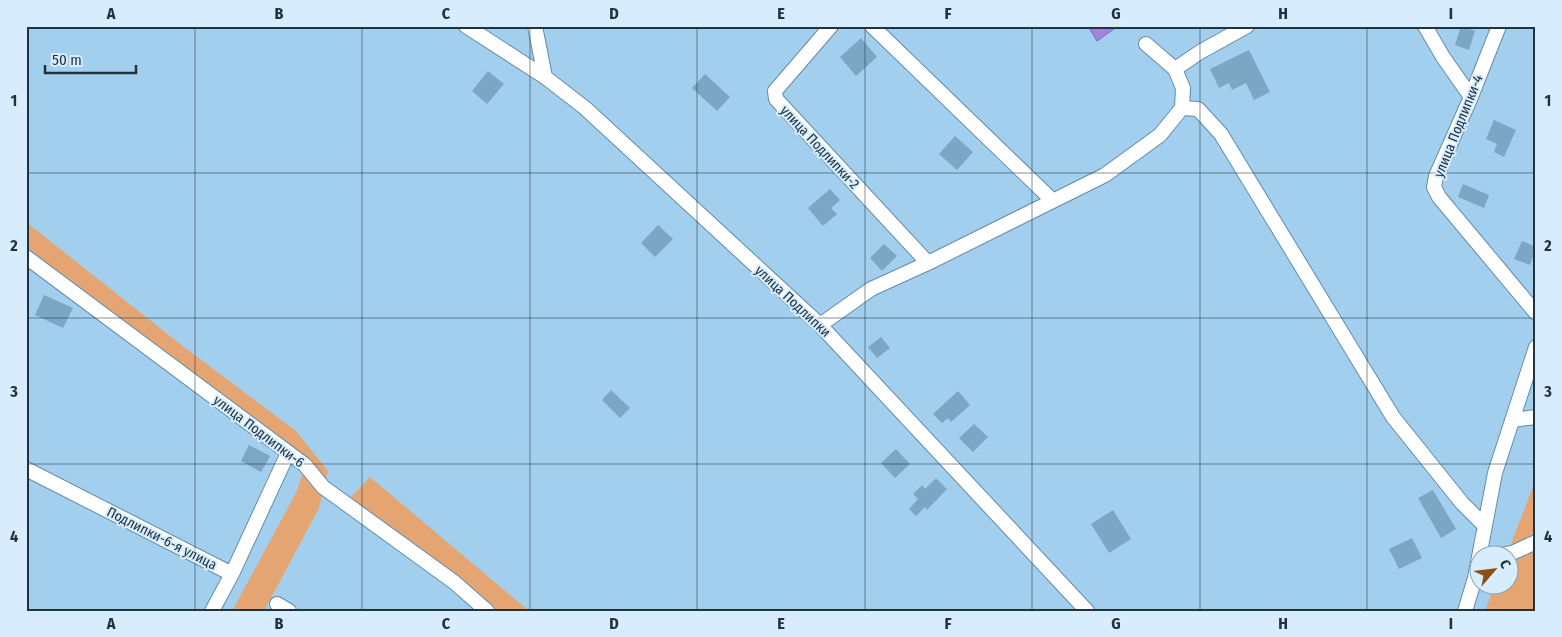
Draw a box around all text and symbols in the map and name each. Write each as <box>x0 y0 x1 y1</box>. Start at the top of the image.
text: A <box>106 4 116 23</box>
text: B <box>275 4 284 23</box>
text: C <box>442 4 451 23</box>
text: D <box>609 4 619 23</box>
text: E <box>777 4 785 23</box>
text: F <box>944 4 952 23</box>
text: G <box>1111 4 1121 23</box>
text: H <box>1278 4 1288 23</box>
text: I <box>1449 4 1453 23</box>
scale bar <box>45 42 136 74</box>
text: 50 m <box>52 51 82 69</box>
street label: улица Подлипки-4 <box>1430 72 1487 180</box>
text: 1 <box>11 91 17 110</box>
text: 1 <box>1545 91 1551 110</box>
street label: улица Подлипки-2 <box>777 102 863 193</box>
text: 2 <box>9 236 18 255</box>
text: 2 <box>1543 236 1552 255</box>
street label: улица Подлипки <box>751 262 834 341</box>
text: 3 <box>9 382 18 401</box>
text: 3 <box>1543 382 1552 401</box>
street label: улица Подлипки-6 <box>210 392 308 471</box>
street label: Подлипки-6-я улица <box>104 503 220 574</box>
text: 4 <box>10 527 18 546</box>
text: 4 <box>1544 527 1552 546</box>
north arrow <box>1470 544 1520 594</box>
text: С <box>1496 557 1515 572</box>
text: A <box>106 614 116 633</box>
text: B <box>275 614 284 633</box>
text: C <box>442 614 451 633</box>
text: D <box>609 614 619 633</box>
text: E <box>777 614 785 633</box>
text: F <box>944 614 952 633</box>
text: G <box>1111 614 1121 633</box>
text: H <box>1278 614 1288 633</box>
text: I <box>1449 614 1453 633</box>

